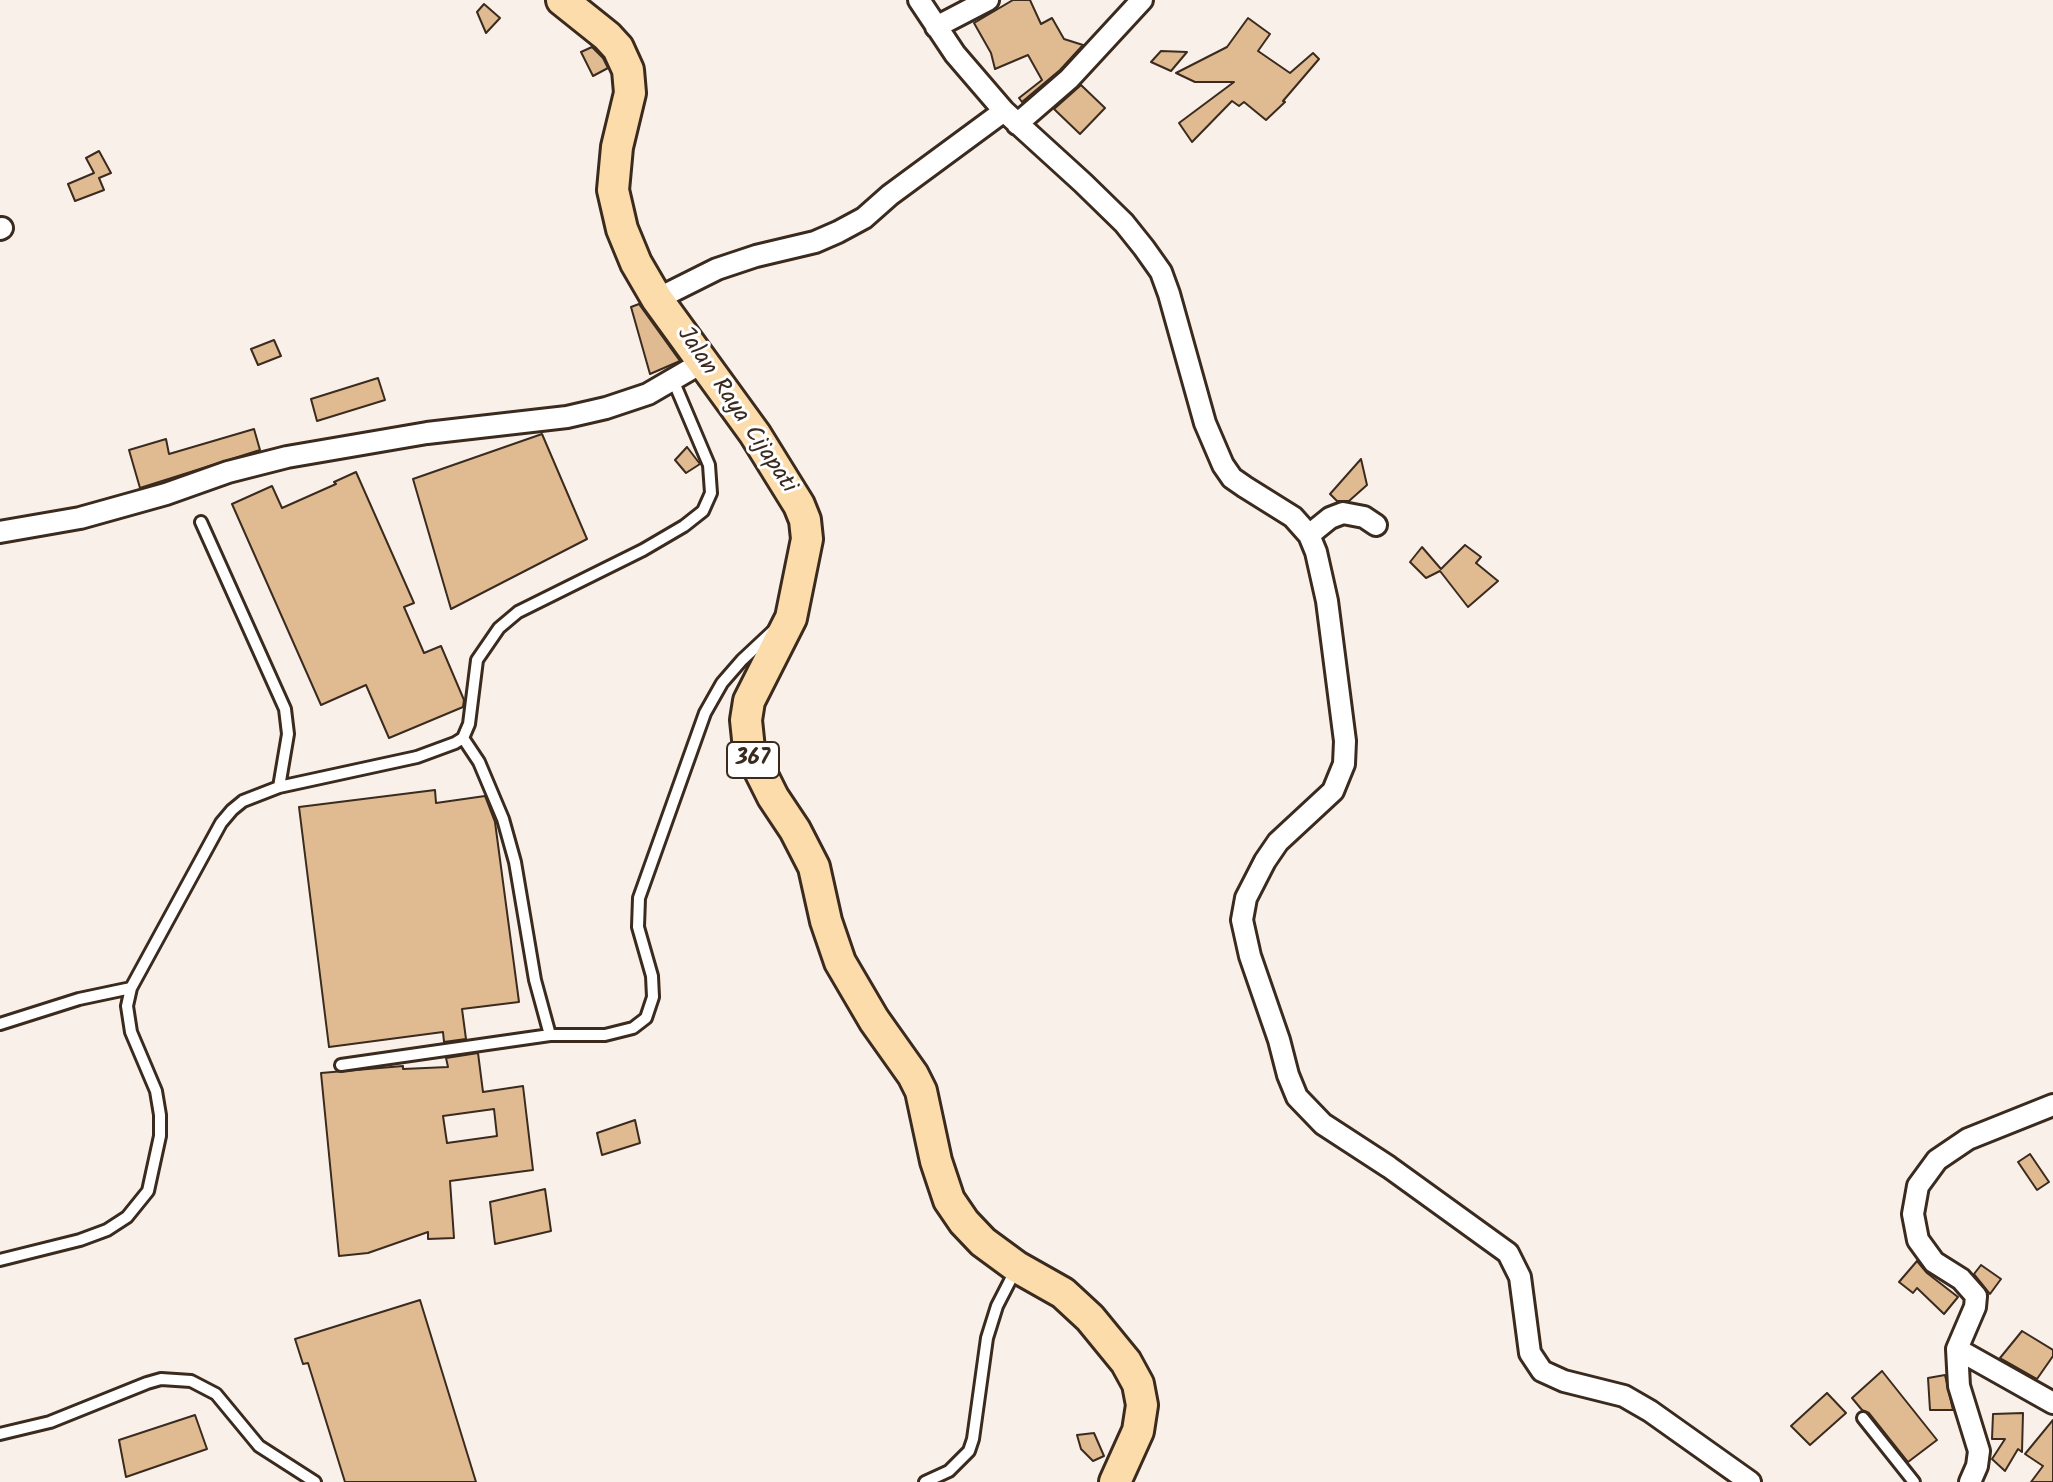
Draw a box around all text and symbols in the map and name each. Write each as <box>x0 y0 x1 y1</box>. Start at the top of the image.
street label: Jalan Raya Cijapati <box>669 322 801 500</box>
road number: 367 <box>727 742 779 778</box>

